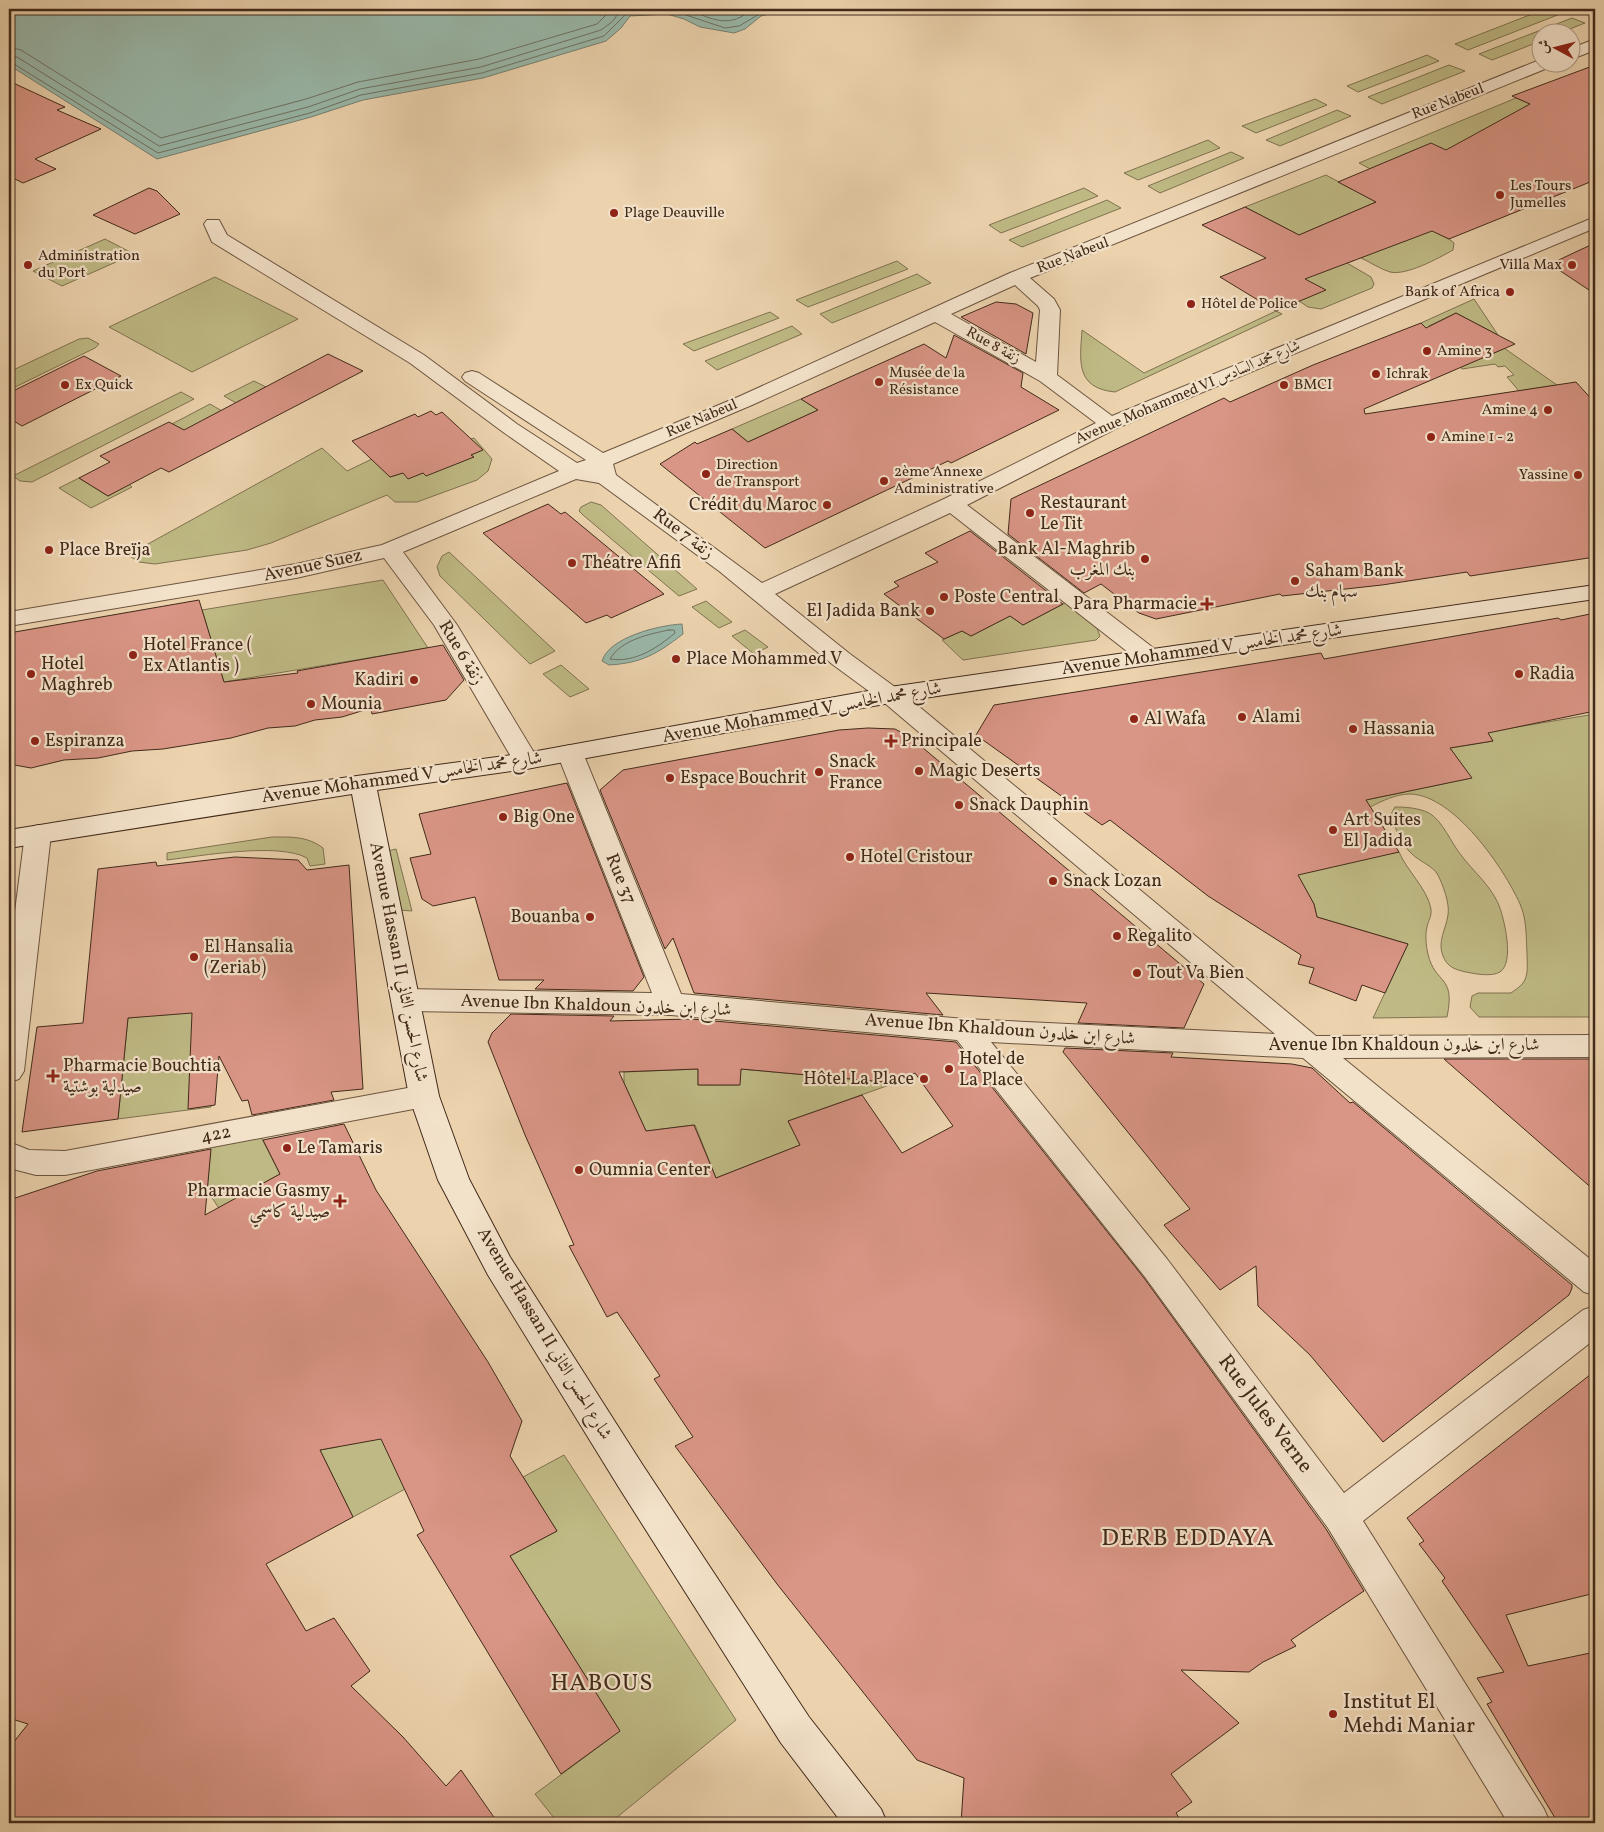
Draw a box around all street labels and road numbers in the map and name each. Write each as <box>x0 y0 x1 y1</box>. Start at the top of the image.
street label: Rue Nabeul <box>1409 79 1487 125</box>
street label: Rue Nabeul <box>1034 233 1112 279</box>
street label: Rue 8 زنقة <box>962 322 1024 370</box>
street label: Avenue Mohammed VI شارع محمد السادس <box>1072 336 1304 451</box>
street label: Rue Nabeul <box>663 395 741 443</box>
street label: Rue 7 زنقة <box>647 503 719 565</box>
street label: Avenue Suez <box>261 543 365 589</box>
street label: Rue 6 زنقة <box>432 616 490 690</box>
street label: Avenue Mohammed V شارع محمد الخامس <box>1060 618 1344 683</box>
street label: Avenue Mohammed V شارع محمد الخامس <box>661 676 944 751</box>
street label: Avenue Mohammed V شارع محمد الخامس <box>260 746 544 811</box>
street label: Avenue Hassan II شارع الحسن الثاني <box>361 840 434 1084</box>
street label: Rue 37 <box>599 850 641 908</box>
street label: Avenue Ibn Khaldoun شارع ابن خلدون <box>460 989 732 1024</box>
street label: Avenue Ibn Khaldoun شارع ابن خلدون <box>864 1008 1136 1053</box>
street label: Avenue Ibn Khaldoun شارع ابن خلدون <box>1269 1033 1539 1059</box>
street label: 422 <box>199 1120 233 1150</box>
street label: Avenue Hassan II شارع الحسن الثاني <box>470 1223 618 1445</box>
street label: Rue Jules Verne <box>1211 1349 1319 1479</box>

